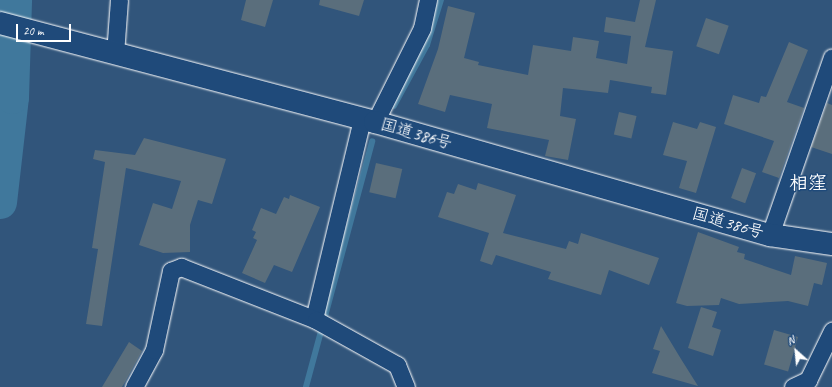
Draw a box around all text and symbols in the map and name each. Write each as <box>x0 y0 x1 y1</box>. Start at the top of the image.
scale bar <box>18 16 73 42</box>
text: 20 m <box>23 23 43 39</box>
street label: 国道386号 <box>378 114 454 154</box>
district label: 相窪 <box>789 173 827 195</box>
street label: 国道386号 <box>690 203 766 243</box>
north arrow <box>776 331 816 371</box>
text: N <box>784 333 797 348</box>

